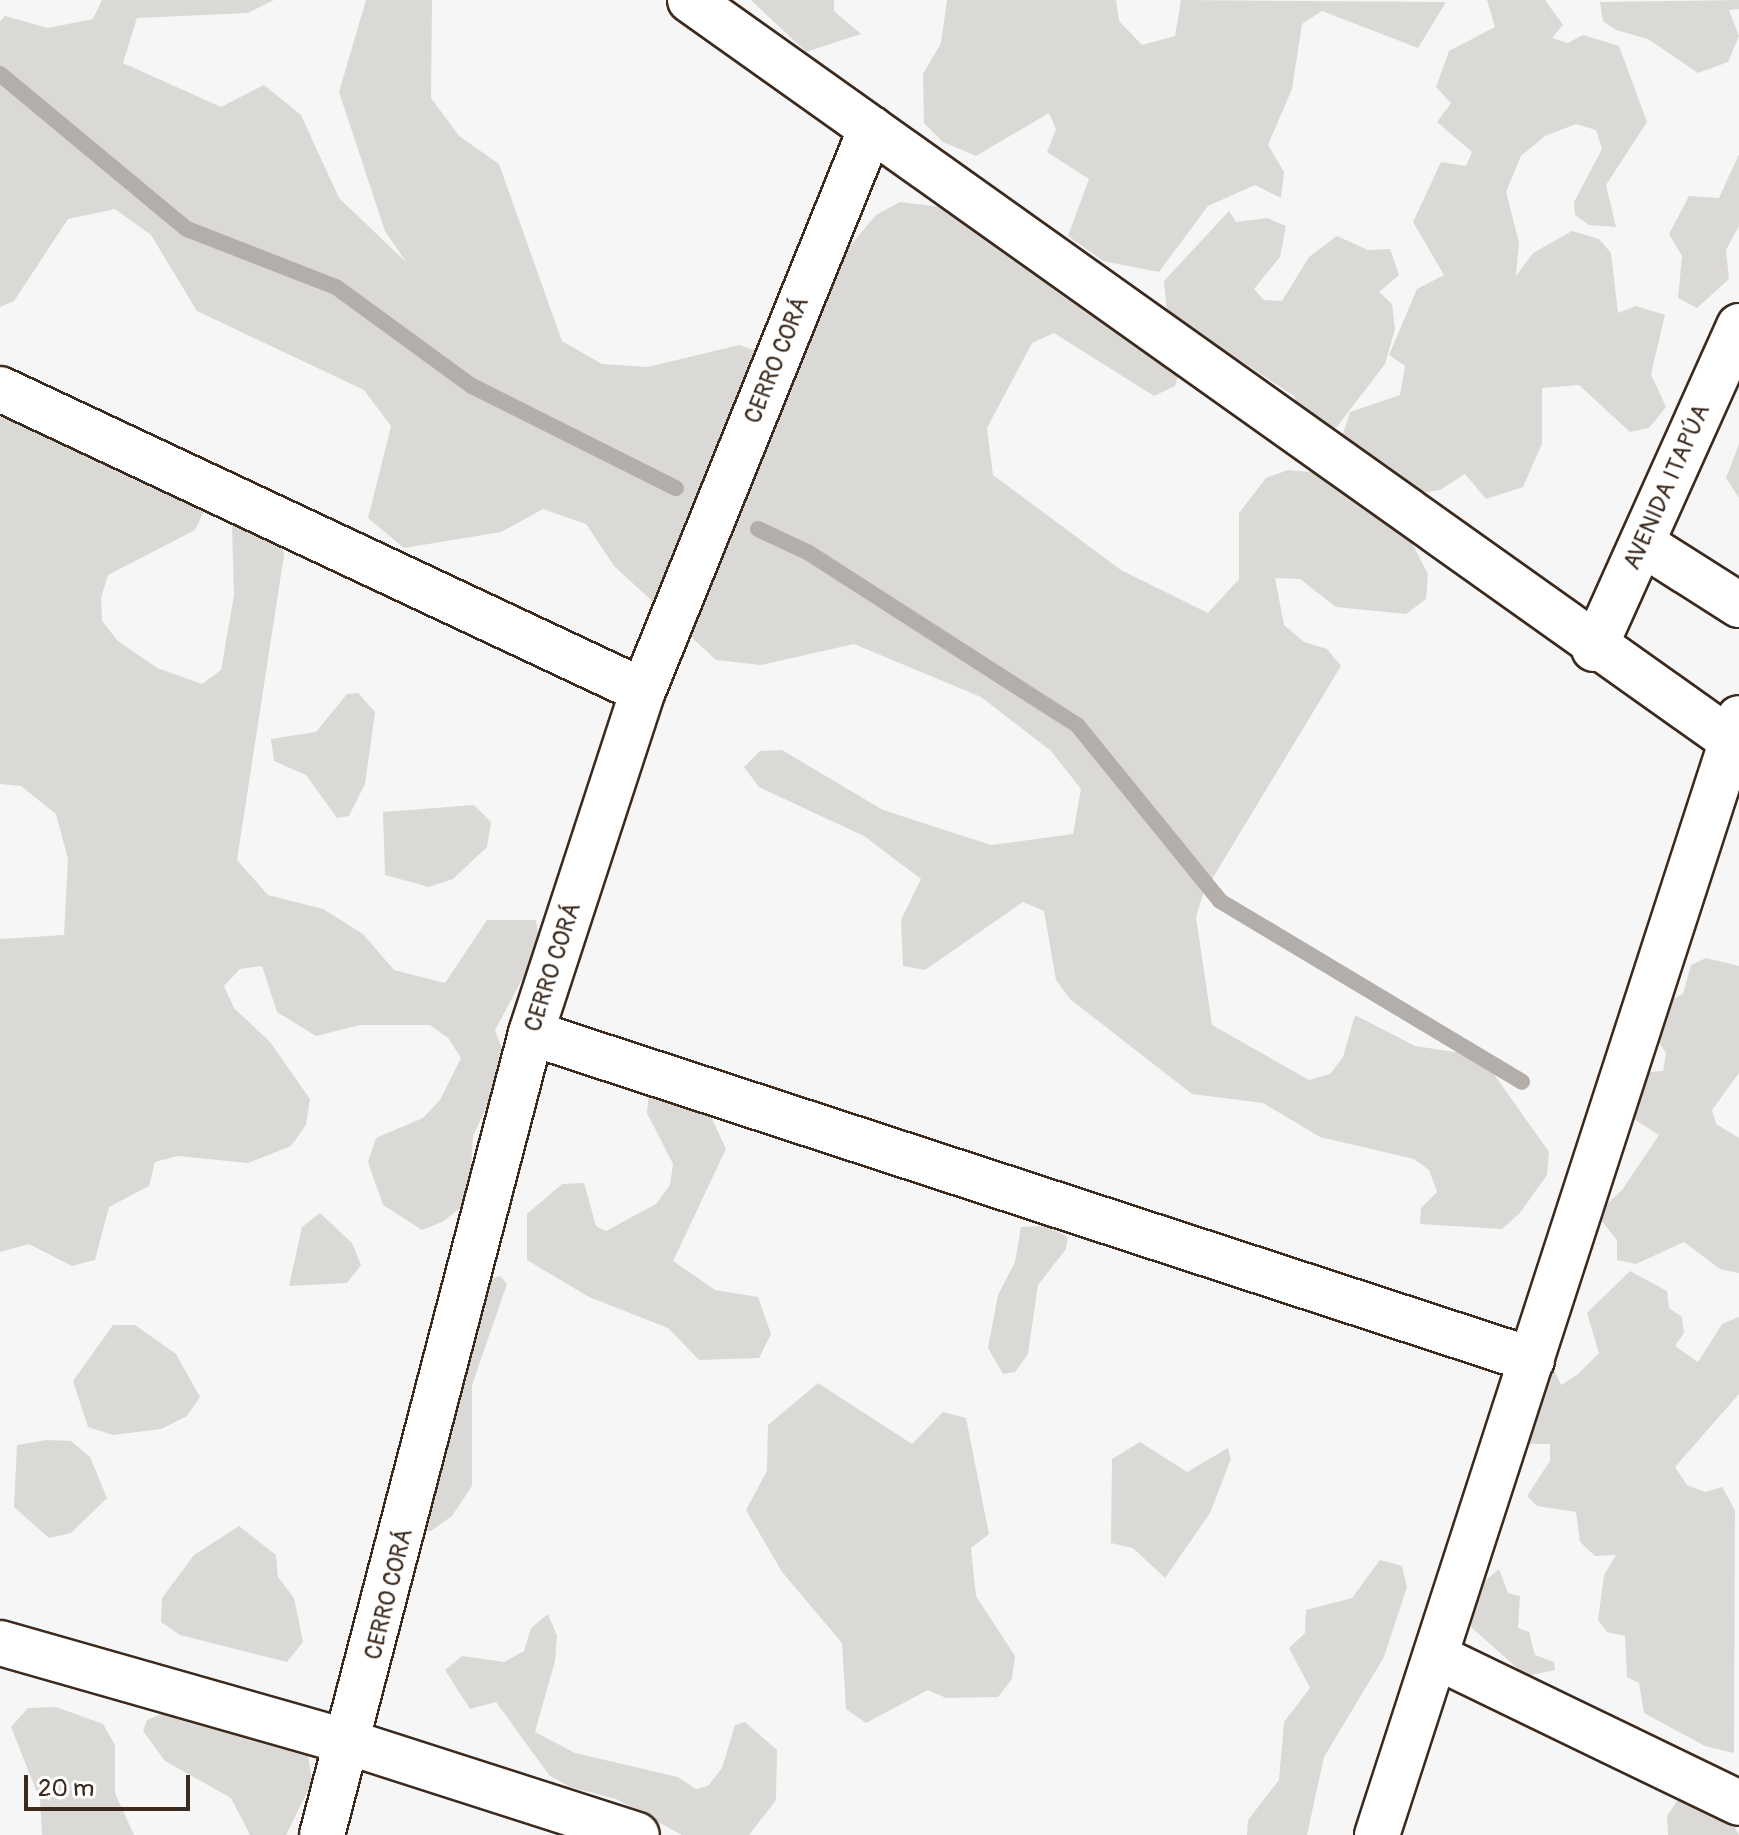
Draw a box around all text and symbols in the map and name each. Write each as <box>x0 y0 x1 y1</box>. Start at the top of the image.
street label: CERRO CORÁ <box>738 292 816 428</box>
street label: AVENIDA ITAPÚA <box>1618 400 1716 574</box>
street label: CERRO CORÁ <box>518 899 588 1035</box>
street label: CERRO CORÁ <box>359 1525 419 1663</box>
scale bar <box>28 1759 194 1809</box>
text: 20 m <box>38 1774 94 1803</box>

